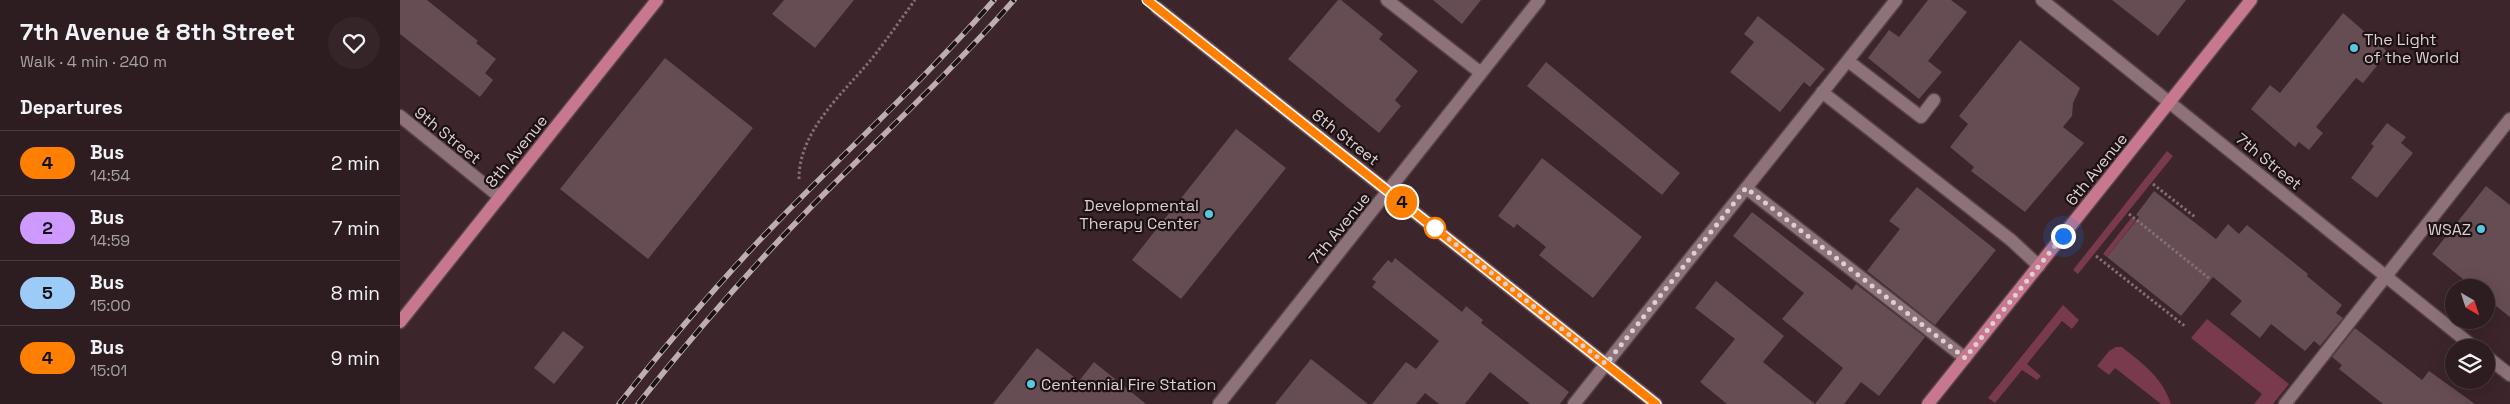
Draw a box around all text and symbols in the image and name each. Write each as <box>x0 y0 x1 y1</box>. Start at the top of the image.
text: 7th Avenue & 8th Street <box>20 16 295 47</box>
button: heart <box>328 17 380 69</box>
place label: The Light of the World <box>2364 29 2459 68</box>
marker: The Light of the World <box>2348 42 2360 54</box>
text: Walk · 4 min · 240 m <box>20 51 167 72</box>
text: Departures <box>20 95 123 120</box>
street label: 9th Street <box>410 102 485 169</box>
street label: 8th Street <box>1308 104 1384 170</box>
street label: 8th Avenue <box>481 111 552 192</box>
street label: 7th Street <box>2231 128 2306 194</box>
street label: 6th Avenue <box>2061 129 2132 210</box>
text: Bus <box>90 140 124 165</box>
text: 4 <box>42 151 53 174</box>
text: 2 min <box>331 151 380 176</box>
text: 14:54 <box>90 165 130 186</box>
line badge: 4 <box>1386 186 1418 218</box>
street label: 7th Avenue <box>1304 188 1375 269</box>
text: 4 <box>1396 190 1408 213</box>
place label: Developmental Therapy Center <box>1079 195 1199 234</box>
text: Bus <box>90 205 124 230</box>
marker: Developmental Therapy Center <box>1203 208 1215 220</box>
text: 2 <box>42 216 53 239</box>
text: 7 min <box>332 216 380 241</box>
unlabelled marker <box>1424 217 1446 239</box>
place label: WSAZ <box>2428 219 2471 240</box>
marker: WSAZ <box>2475 223 2487 235</box>
your location <box>2051 224 2076 249</box>
text: 14:59 <box>90 230 130 251</box>
text: Bus <box>90 270 124 295</box>
north arrow <box>2445 279 2495 329</box>
map controls <box>2445 279 2495 389</box>
text: 5 <box>42 281 53 304</box>
text: 8 min <box>331 281 380 306</box>
text: 15:00 <box>90 295 131 316</box>
text: Bus <box>90 335 124 360</box>
button: layers <box>2445 339 2495 389</box>
text: 4 <box>42 346 53 369</box>
text: 9 min <box>331 346 380 371</box>
text: 15:01 <box>90 360 127 381</box>
place label: Centennial Fire Station <box>1041 374 1216 395</box>
marker: Centennial Fire Station <box>1025 378 1037 390</box>

